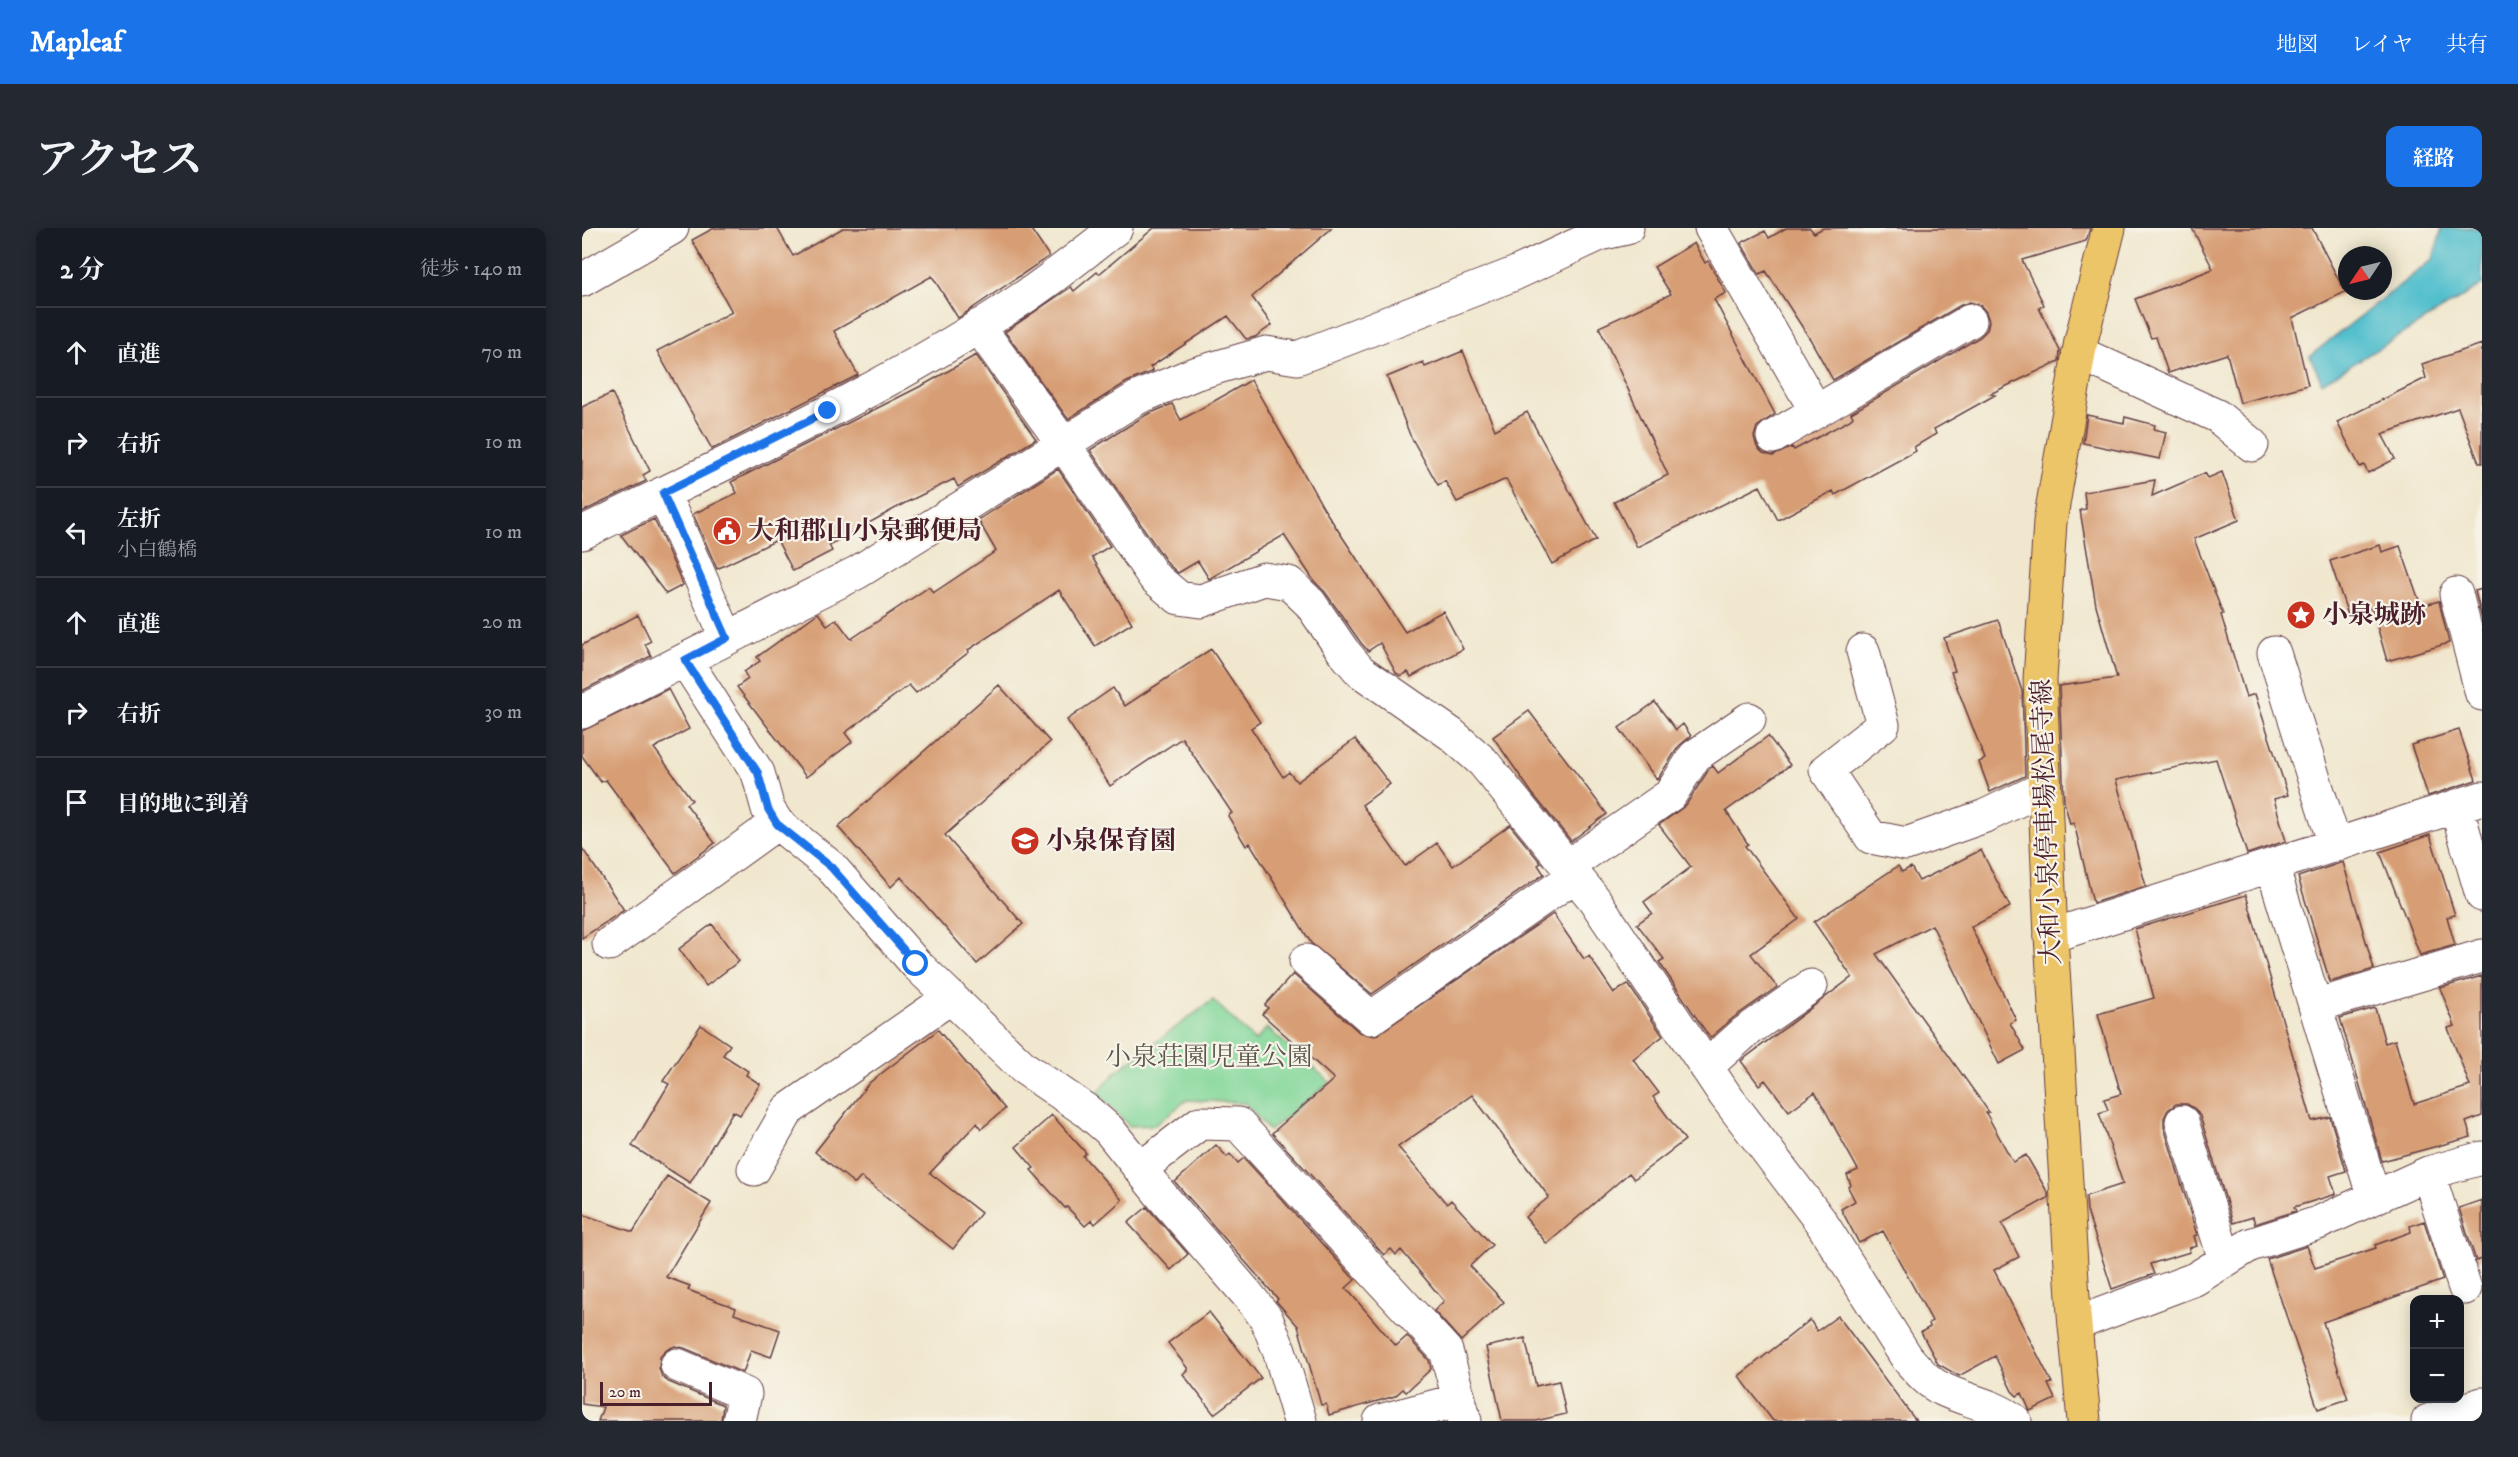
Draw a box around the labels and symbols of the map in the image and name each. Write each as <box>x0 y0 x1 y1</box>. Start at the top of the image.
north arrow <box>2338 246 2392 300</box>
route end <box>814 397 840 423</box>
public building icon: 大和郡山小泉郵便局 <box>711 515 743 547</box>
place label: 大和郡山小泉郵便局 <box>748 515 982 548</box>
place icon: 小泉城跡 <box>2285 599 2317 631</box>
place label: 小泉城跡 <box>2322 599 2426 632</box>
street label: 大和小泉停車場松尾寺線 <box>2026 679 2068 965</box>
school or university icon: 小泉保育園 <box>1009 825 1041 857</box>
place label: 小泉保育園 <box>1046 825 1176 858</box>
route start <box>902 950 928 976</box>
park label: 小泉荘園児童公園 <box>1105 1041 1313 1074</box>
scale bar <box>600 1379 712 1406</box>

